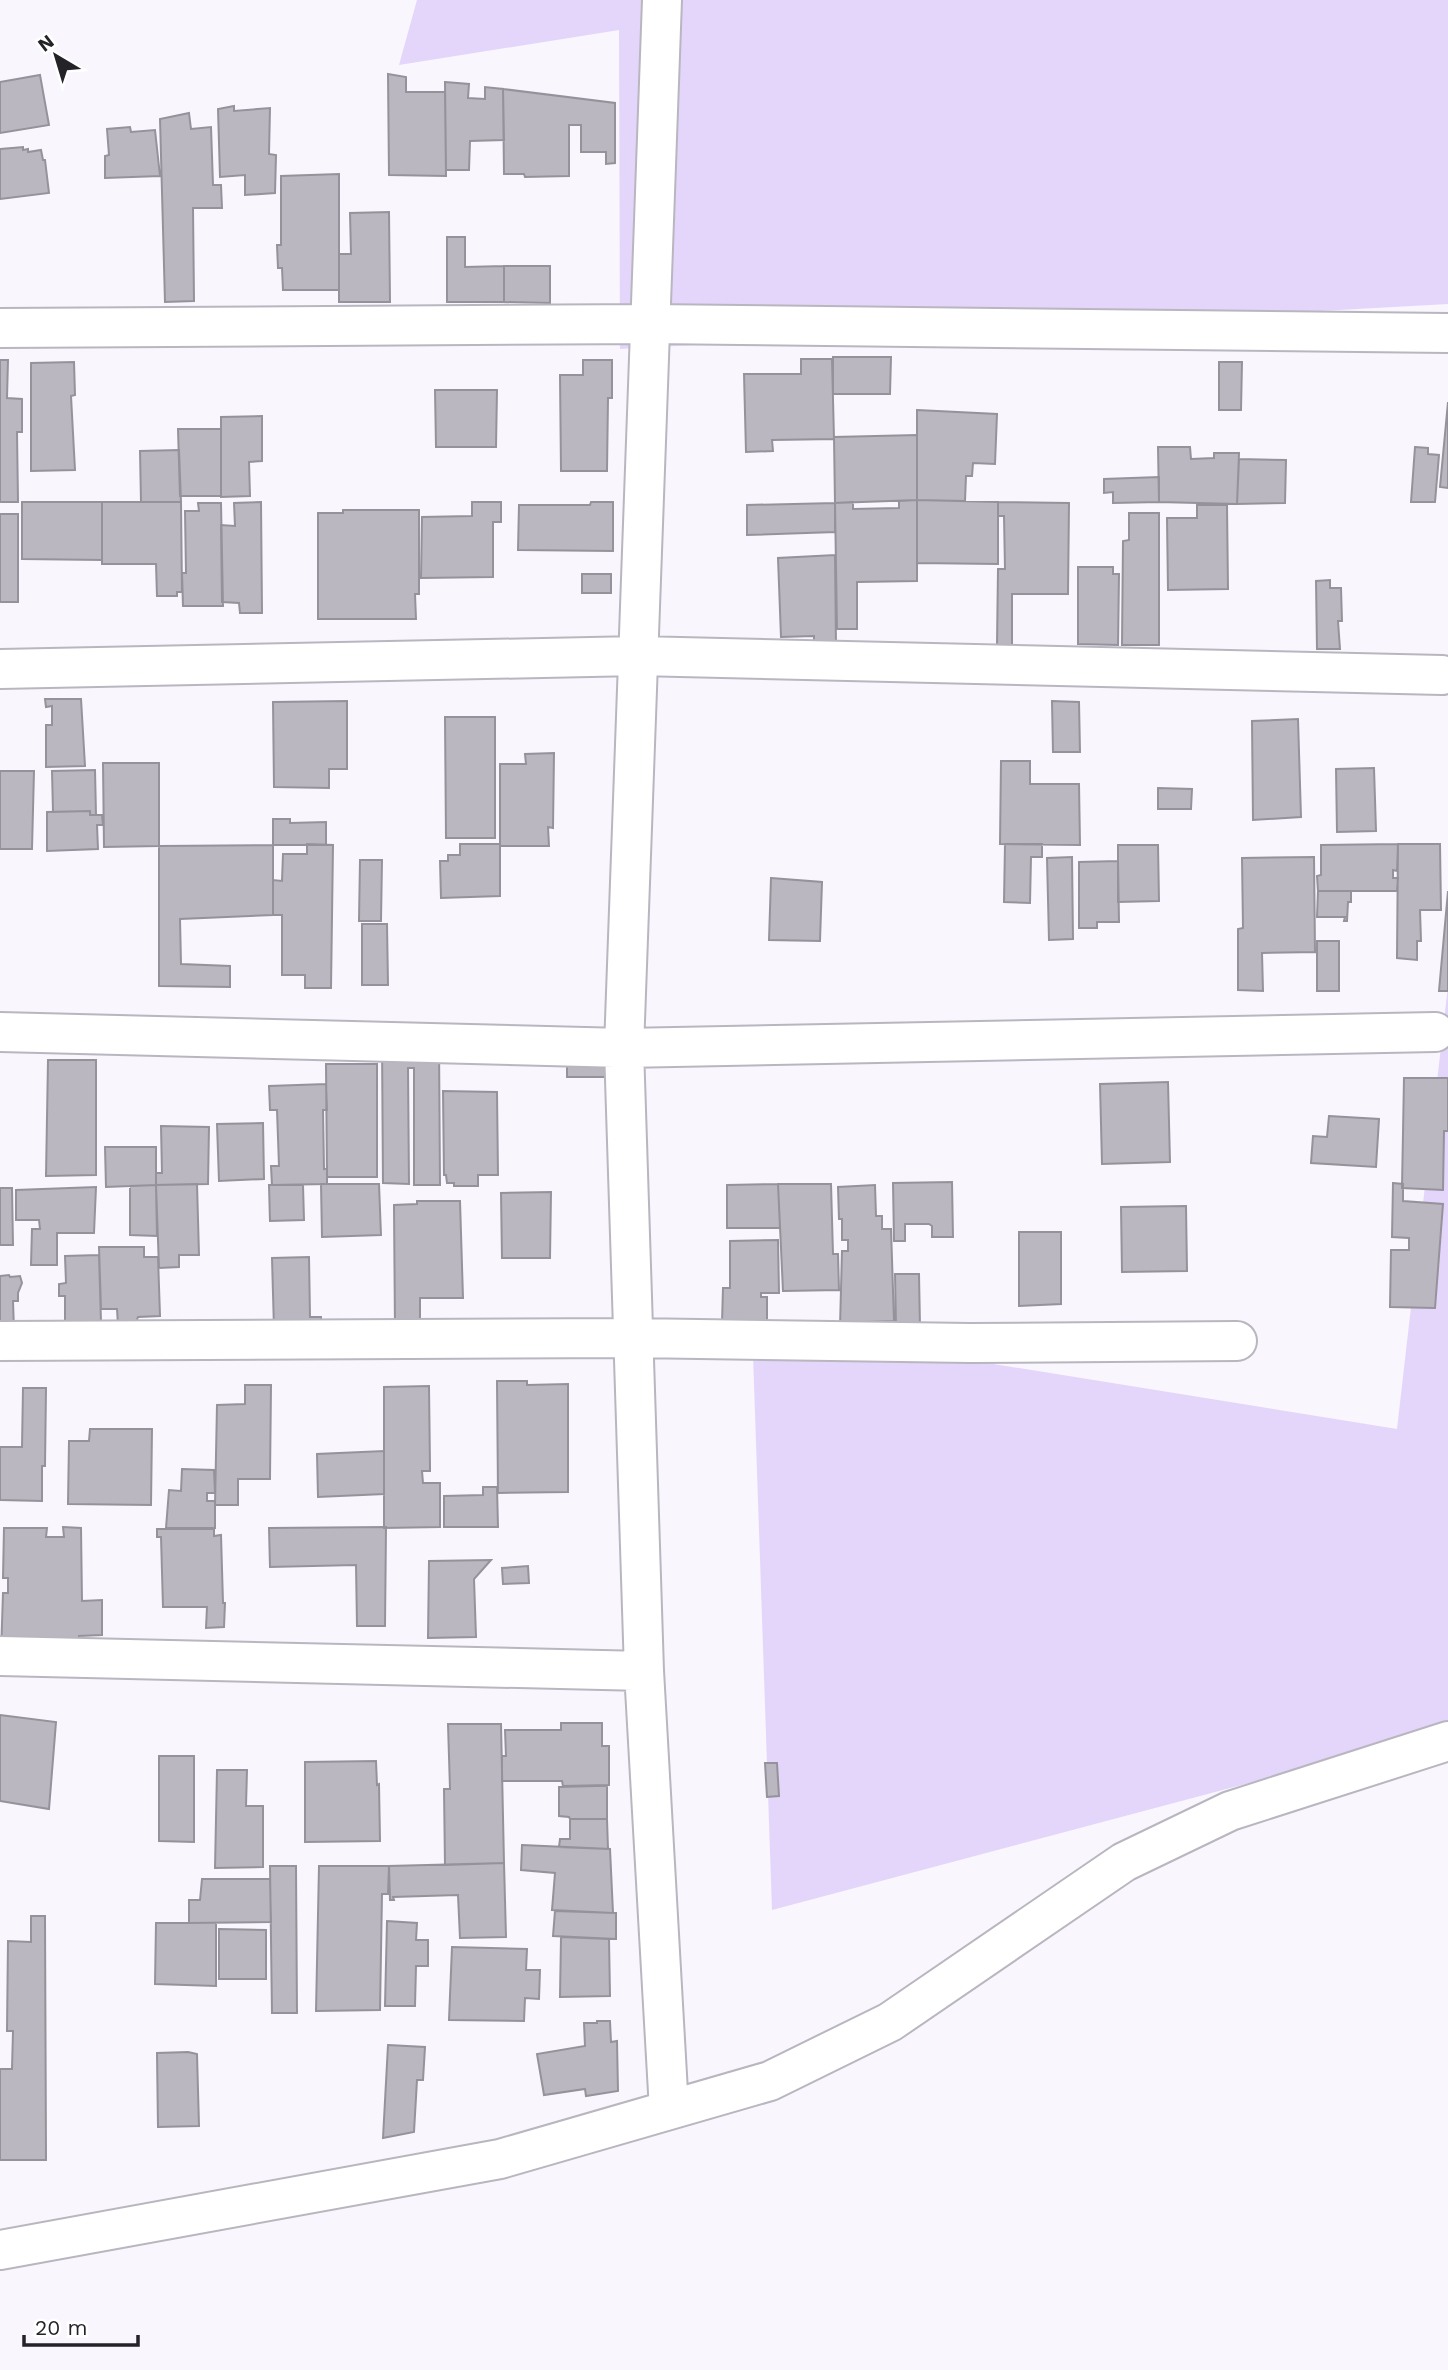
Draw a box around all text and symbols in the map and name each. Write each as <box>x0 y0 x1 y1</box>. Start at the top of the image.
north arrow <box>21 21 91 91</box>
text: N <box>33 30 58 56</box>
scale bar <box>24 2304 138 2348</box>
text: 20 m <box>35 2315 87 2340</box>

